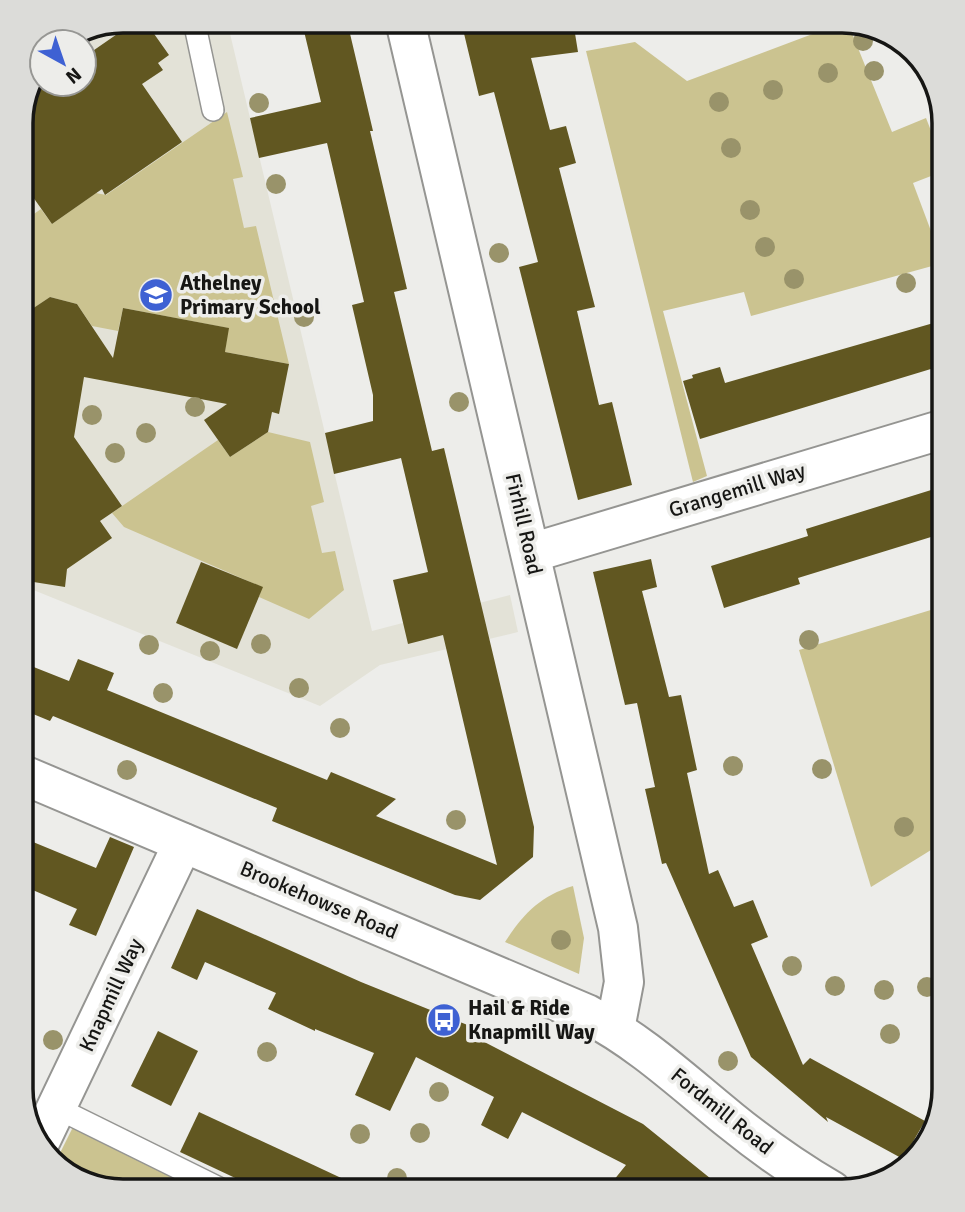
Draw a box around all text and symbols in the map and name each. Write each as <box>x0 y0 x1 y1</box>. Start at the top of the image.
north arrow <box>28 28 98 98</box>
text: N <box>61 62 86 89</box>
place label: Athelney Primary School <box>180 270 321 320</box>
school or university icon: Athelney Primary School <box>137 276 175 314</box>
street label: Grangemill Way <box>666 457 808 523</box>
street label: Firhill Road <box>500 471 548 577</box>
street label: Brookehowse Road <box>236 855 402 945</box>
street label: Knapmill Way <box>73 934 149 1056</box>
place label: Hail & Ride Knapmill Way <box>468 995 595 1045</box>
bus stop icon: Hail & Ride Knapmill Way <box>425 1001 463 1039</box>
street label: Fordmill Road <box>666 1062 778 1160</box>

